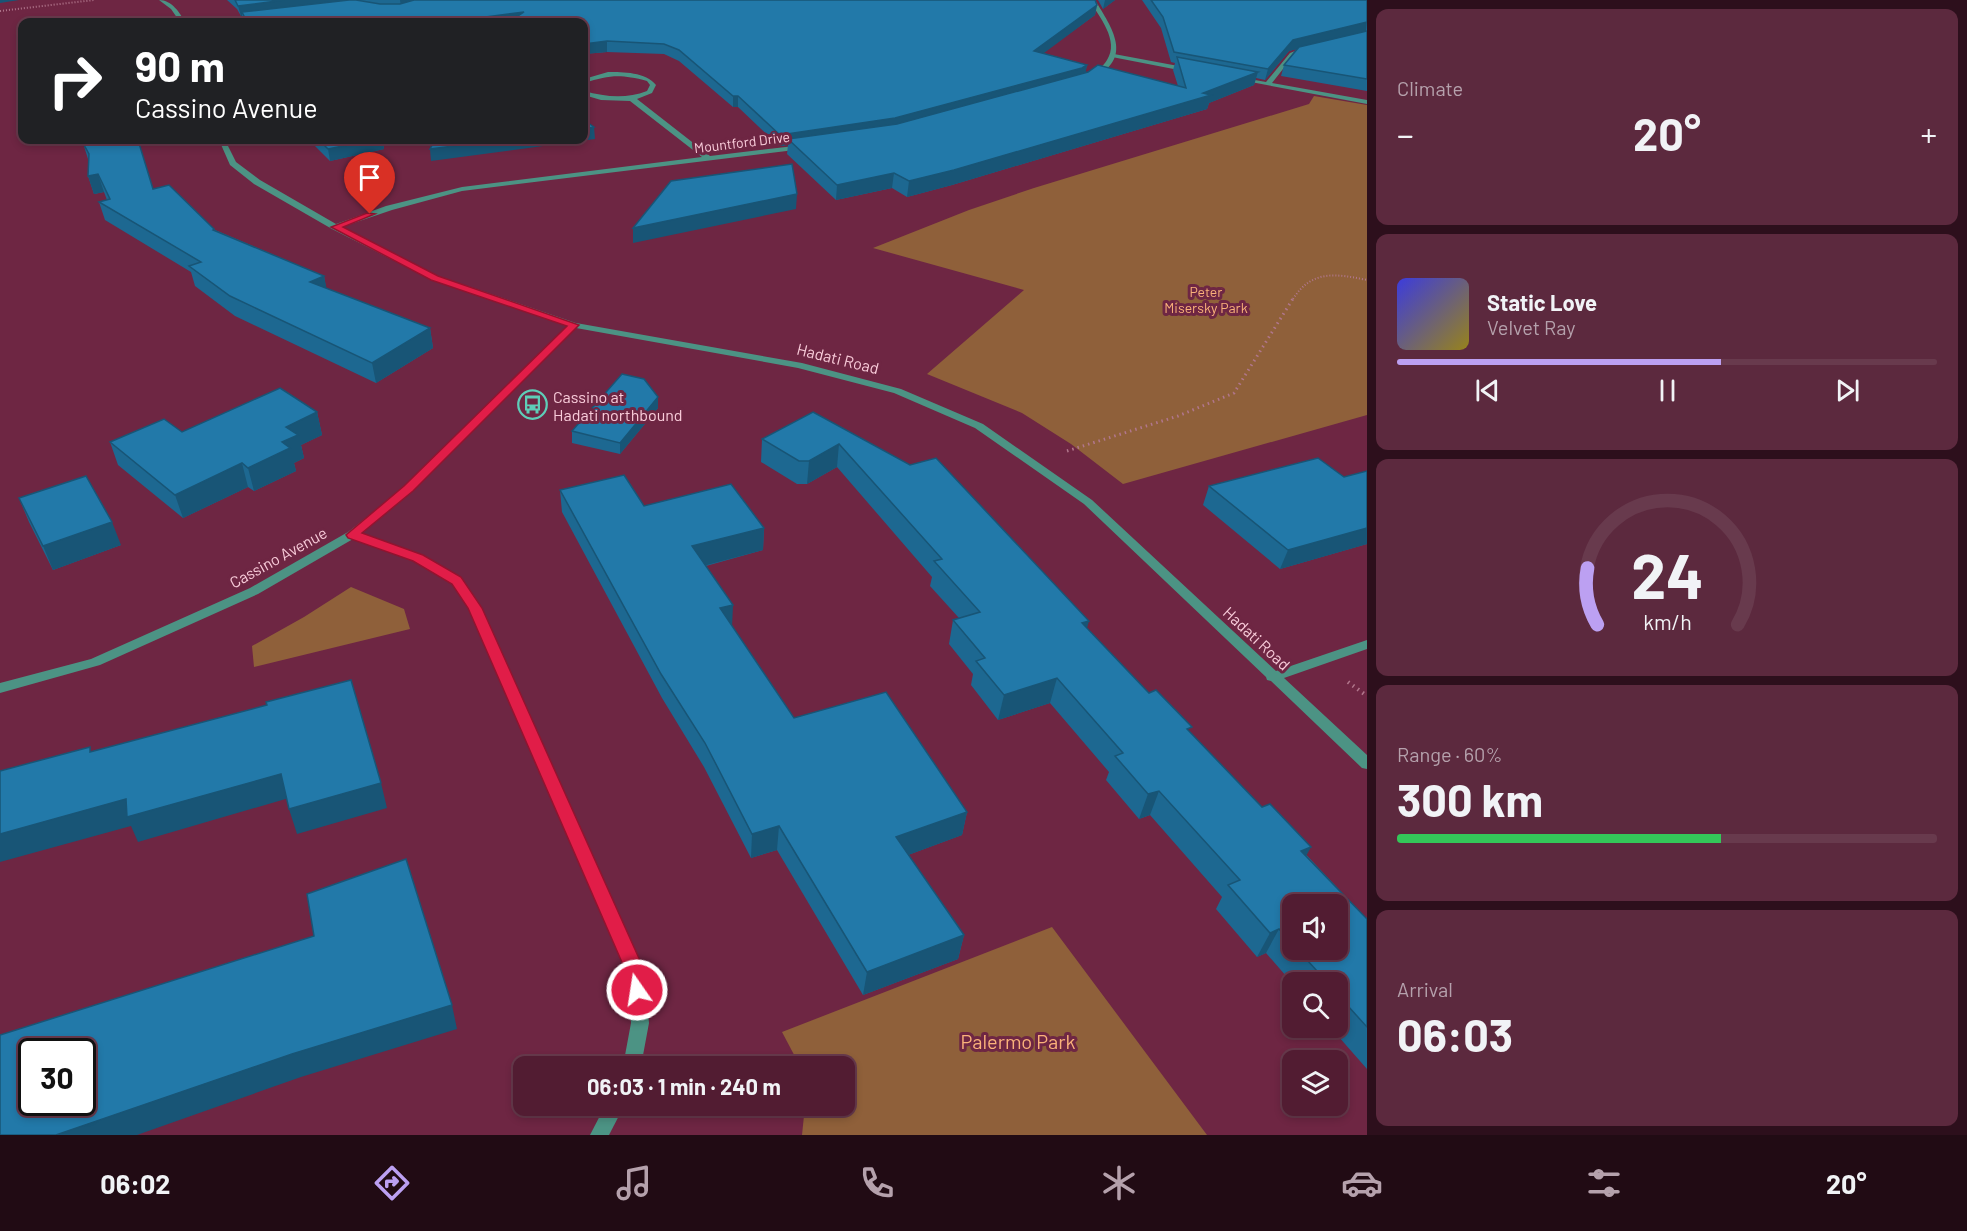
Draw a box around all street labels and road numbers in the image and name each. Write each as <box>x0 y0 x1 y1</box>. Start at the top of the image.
street label: Mountford Drive <box>693 128 791 156</box>
street label: Hadati Road <box>795 339 881 377</box>
street label: Cassino Avenue <box>226 522 330 592</box>
street label: Hadati Road <box>1220 602 1294 674</box>

